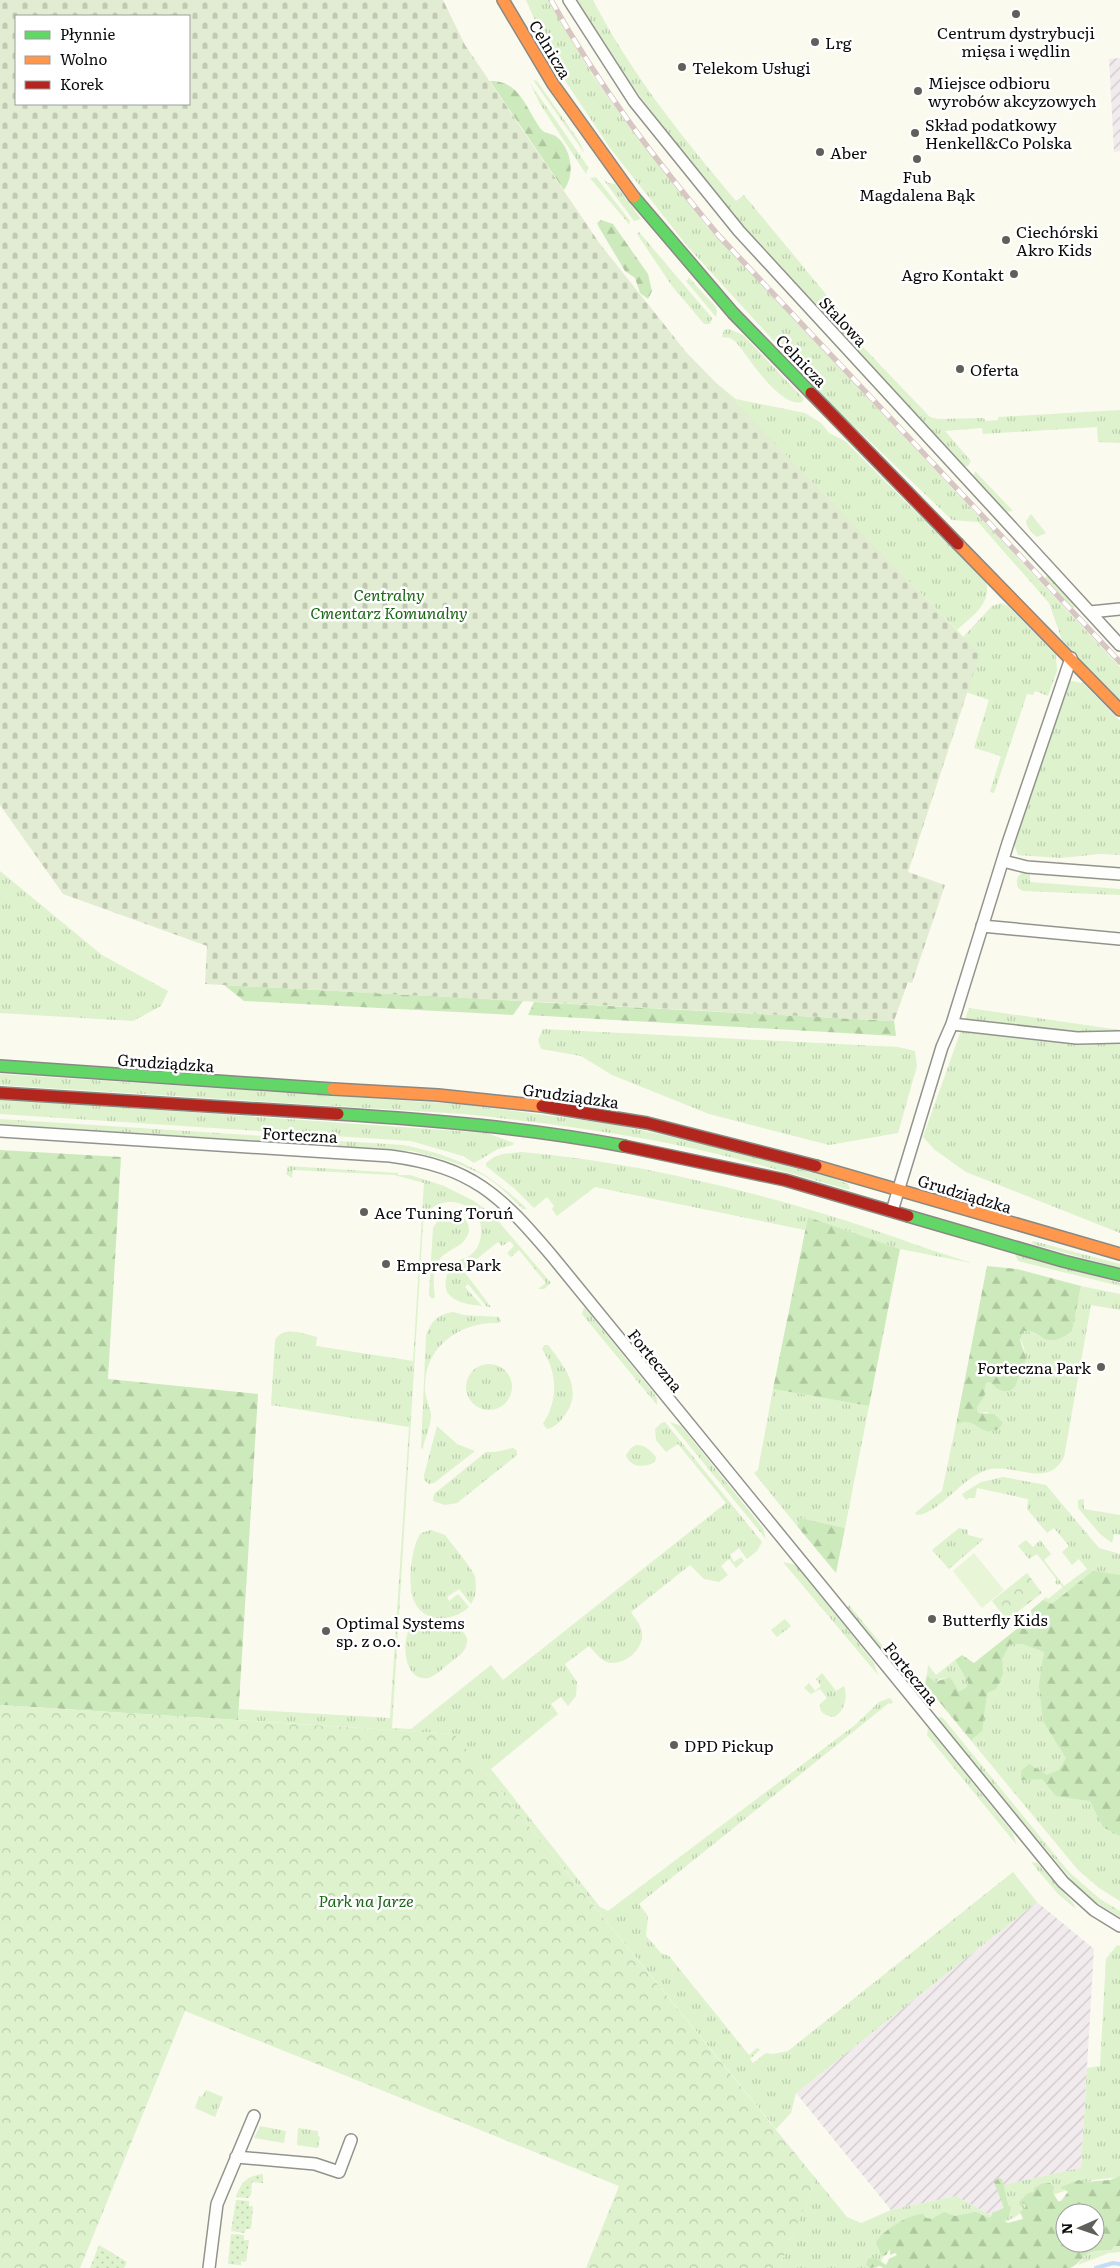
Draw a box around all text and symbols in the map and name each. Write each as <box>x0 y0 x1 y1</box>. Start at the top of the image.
marker: Centrum dystrybucji mięsa i wędlin <box>1010 8 1022 20</box>
legend <box>15 15 190 105</box>
street label: Celnicza <box>524 15 578 83</box>
place label: Centrum dystrybucji mięsa i wędlin <box>937 20 1095 62</box>
text: Płynnie <box>60 22 115 45</box>
place label: Lrg <box>825 30 852 54</box>
marker: Lrg <box>809 36 821 48</box>
text: Wolno <box>60 47 107 70</box>
place label: Telekom Usługi <box>692 55 811 79</box>
marker: Telekom Usługi <box>676 61 688 73</box>
place label: Miejsce odbioru wyrobów akcyzowych <box>928 70 1097 112</box>
text: Korek <box>60 72 104 95</box>
marker: Miejsce odbioru wyrobów akcyzowych <box>912 85 924 97</box>
place label: Skład podatkowy Henkell&Co Polska <box>925 112 1072 154</box>
marker: Skład podatkowy Henkell&Co Polska <box>909 127 921 139</box>
place label: Aber <box>830 140 867 164</box>
marker: Aber <box>814 146 826 158</box>
marker: Fub Magdalena Bąk <box>911 153 923 165</box>
place label: Fub Magdalena Bąk <box>859 164 975 206</box>
place label: Ciechórski Akro Kids <box>1016 219 1098 261</box>
marker: Ciechórski Akro Kids <box>1000 234 1012 246</box>
place label: Agro Kontakt <box>901 262 1005 286</box>
marker: Agro Kontakt <box>1008 268 1020 280</box>
street label: Stalowa <box>814 291 874 352</box>
street label: Celnicza <box>771 328 833 392</box>
place label: Oferta <box>970 357 1019 381</box>
marker: Oferta <box>954 363 966 375</box>
park label: Centralny Cmentarz Komunalny <box>310 582 468 624</box>
street label: Grudziądzka <box>117 1047 216 1077</box>
street label: Grudziądzka <box>521 1076 621 1114</box>
street label: Forteczna <box>262 1120 339 1148</box>
street label: Grudziądzka <box>915 1167 1015 1219</box>
place label: Ace Tuning Toruń <box>374 1200 514 1224</box>
marker: Ace Tuning Toruń <box>358 1206 370 1218</box>
place label: Empresa Park <box>396 1252 501 1276</box>
marker: Empresa Park <box>380 1258 392 1270</box>
street label: Forteczna <box>623 1323 689 1397</box>
place label: Forteczna Park <box>977 1355 1091 1379</box>
marker: Forteczna Park <box>1095 1361 1107 1373</box>
place label: Butterfly Kids <box>942 1607 1048 1631</box>
place label: Optimal Systems sp. z o.o. <box>336 1610 465 1652</box>
marker: Butterfly Kids <box>926 1613 938 1625</box>
marker: Optimal Systems sp. z o.o. <box>320 1625 332 1637</box>
street label: Forteczna <box>879 1636 945 1710</box>
place label: DPD Pickup <box>684 1733 774 1757</box>
marker: DPD Pickup <box>668 1739 680 1751</box>
park label: Park na Jarze <box>318 1888 414 1912</box>
north arrow <box>1055 2203 1105 2253</box>
text: N <box>1056 2222 1076 2235</box>

